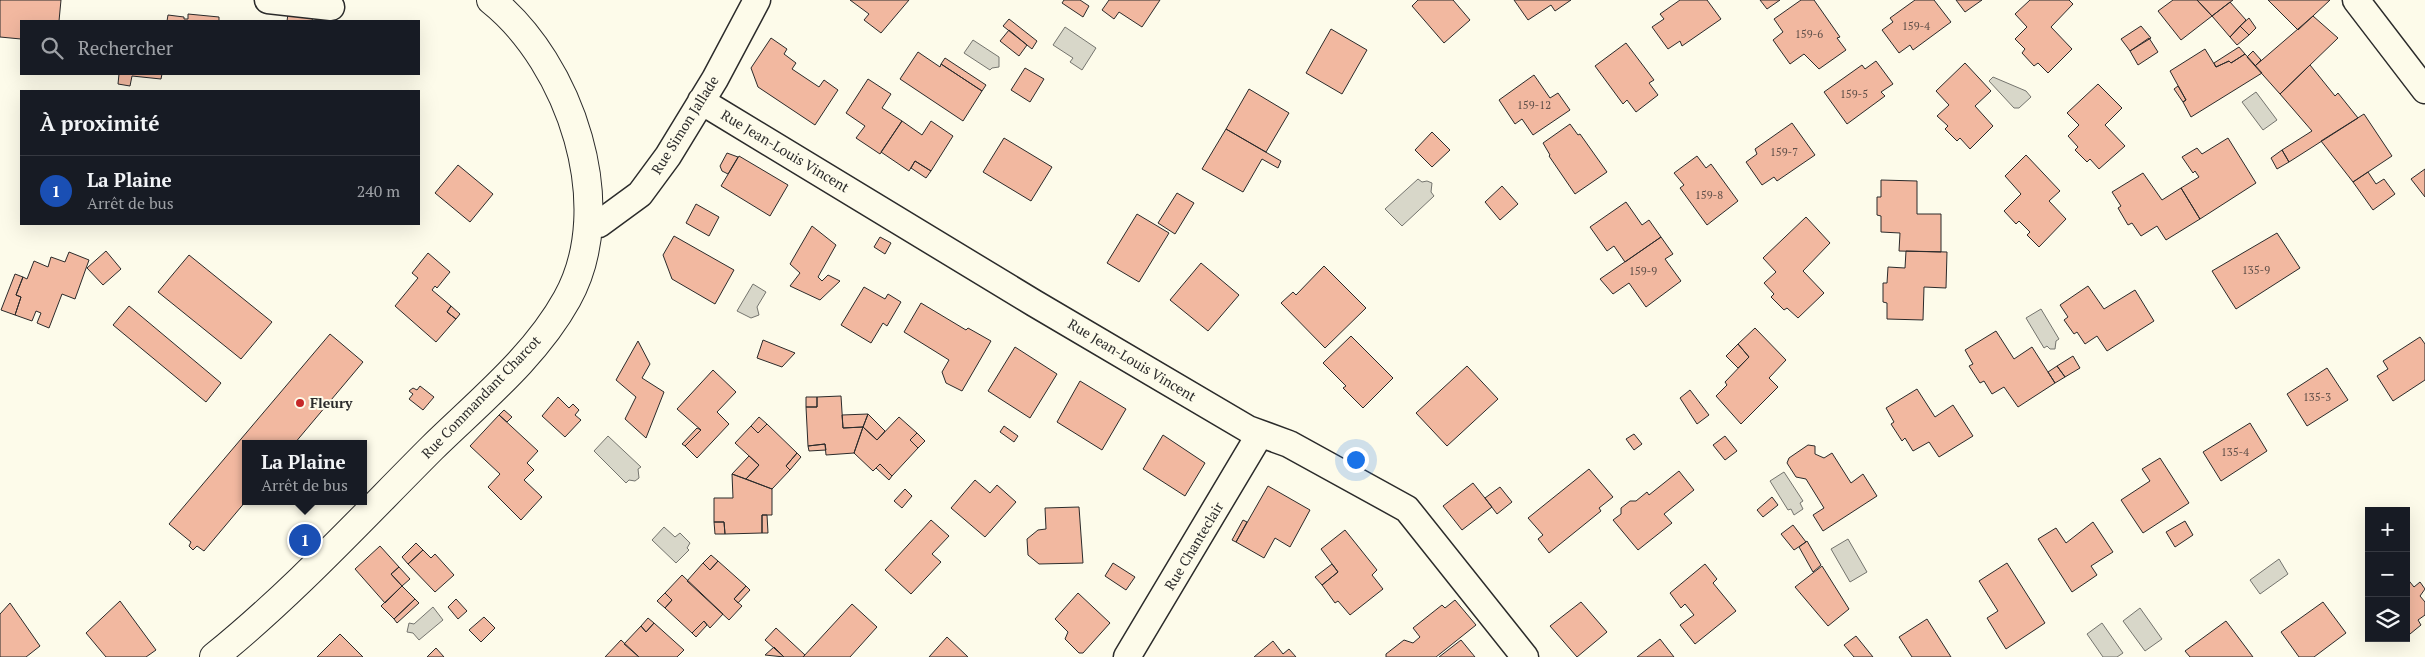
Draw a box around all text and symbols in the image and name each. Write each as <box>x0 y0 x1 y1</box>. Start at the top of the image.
house number: 159-4 <box>1902 19 1930 33</box>
search box <box>20 20 420 75</box>
house number: 159-6 <box>1795 27 1823 41</box>
icon: search <box>38 34 66 62</box>
text: Rechercher <box>78 35 173 60</box>
street label: Rue Simon Jallade <box>647 72 723 178</box>
house number: 159-5 <box>1840 87 1868 101</box>
house number: 159-12 <box>1517 98 1551 112</box>
street label: Rue Jean-Louis Vincent <box>718 105 854 197</box>
text: À proximité <box>40 109 160 137</box>
house number: 159-7 <box>1770 145 1798 159</box>
text: La Plaine <box>87 167 172 192</box>
text: 1 <box>51 180 61 202</box>
text: 240 m <box>357 180 400 202</box>
house number: 159-8 <box>1695 188 1723 202</box>
text: Arrêt de bus <box>87 192 174 214</box>
house number: 135-9 <box>2242 263 2270 277</box>
house number: 159-9 <box>1629 264 1657 278</box>
street label: Rue Jean-Louis Vincent <box>1065 314 1201 406</box>
street label: Rue Commandant Charcot <box>417 331 545 462</box>
house number: 135-3 <box>2303 390 2331 404</box>
place label: Fleury <box>310 393 353 412</box>
marker: Fleury <box>294 397 306 409</box>
popup <box>242 440 367 505</box>
house number: 135-4 <box>2221 445 2249 459</box>
your location <box>1343 447 1369 473</box>
text: La Plaine <box>261 449 346 474</box>
text: Arrêt de bus <box>261 474 348 496</box>
street label: Rue Chanteclair <box>1160 498 1228 593</box>
map controls <box>2365 507 2410 642</box>
button: + <box>2365 507 2410 552</box>
pin: 1 <box>289 521 321 559</box>
button: − <box>2365 552 2410 597</box>
button: layers <box>2365 597 2410 642</box>

